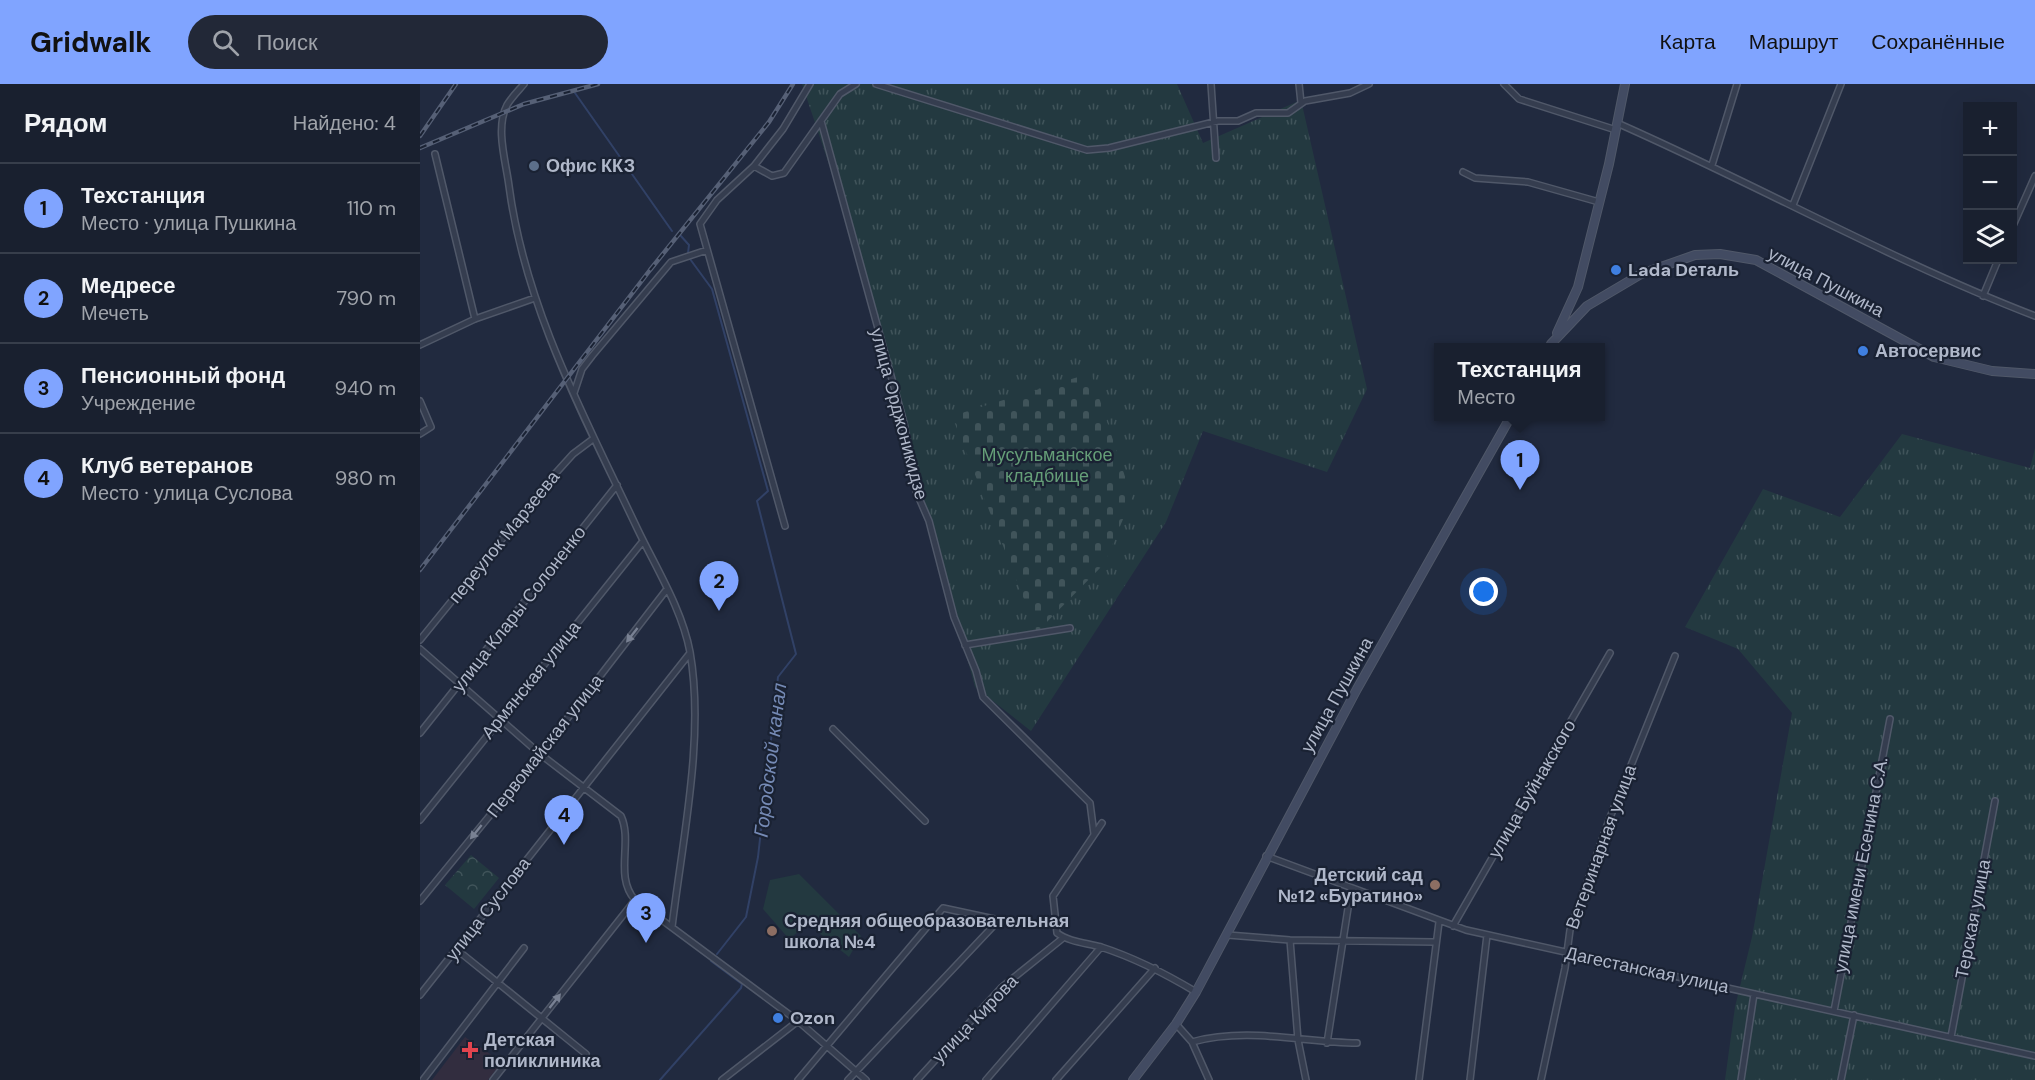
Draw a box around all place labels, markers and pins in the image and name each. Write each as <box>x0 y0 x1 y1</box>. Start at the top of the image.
place label: Офис ККЗ <box>546 154 635 178</box>
marker: Офис ККЗ <box>527 159 541 173</box>
place label: Lada Dеталь <box>1628 258 1739 282</box>
marker: Lada Dеталь <box>1609 263 1623 277</box>
place label: Автосервис <box>1875 339 1981 363</box>
marker: Автосервис <box>1856 344 1870 358</box>
pin: 1 <box>1500 440 1540 490</box>
pin: 2 <box>700 562 738 611</box>
pin: 4 <box>544 796 584 845</box>
place label: Детский сад №12 «Буратино» <box>1278 863 1424 908</box>
marker: Детский сад №12 «Буратино» <box>1428 878 1442 892</box>
pin: 3 <box>626 894 666 943</box>
place label: Средняя общеобразовательная школа №4 <box>784 909 1069 954</box>
marker: Средняя общеобразовательная школа №4 <box>765 924 779 938</box>
place label: Ozon <box>790 1006 835 1030</box>
marker: Ozon <box>771 1011 785 1025</box>
place label: Детская поликлиника <box>484 1028 602 1073</box>
marker: Детская поликлиника <box>461 1041 479 1059</box>

